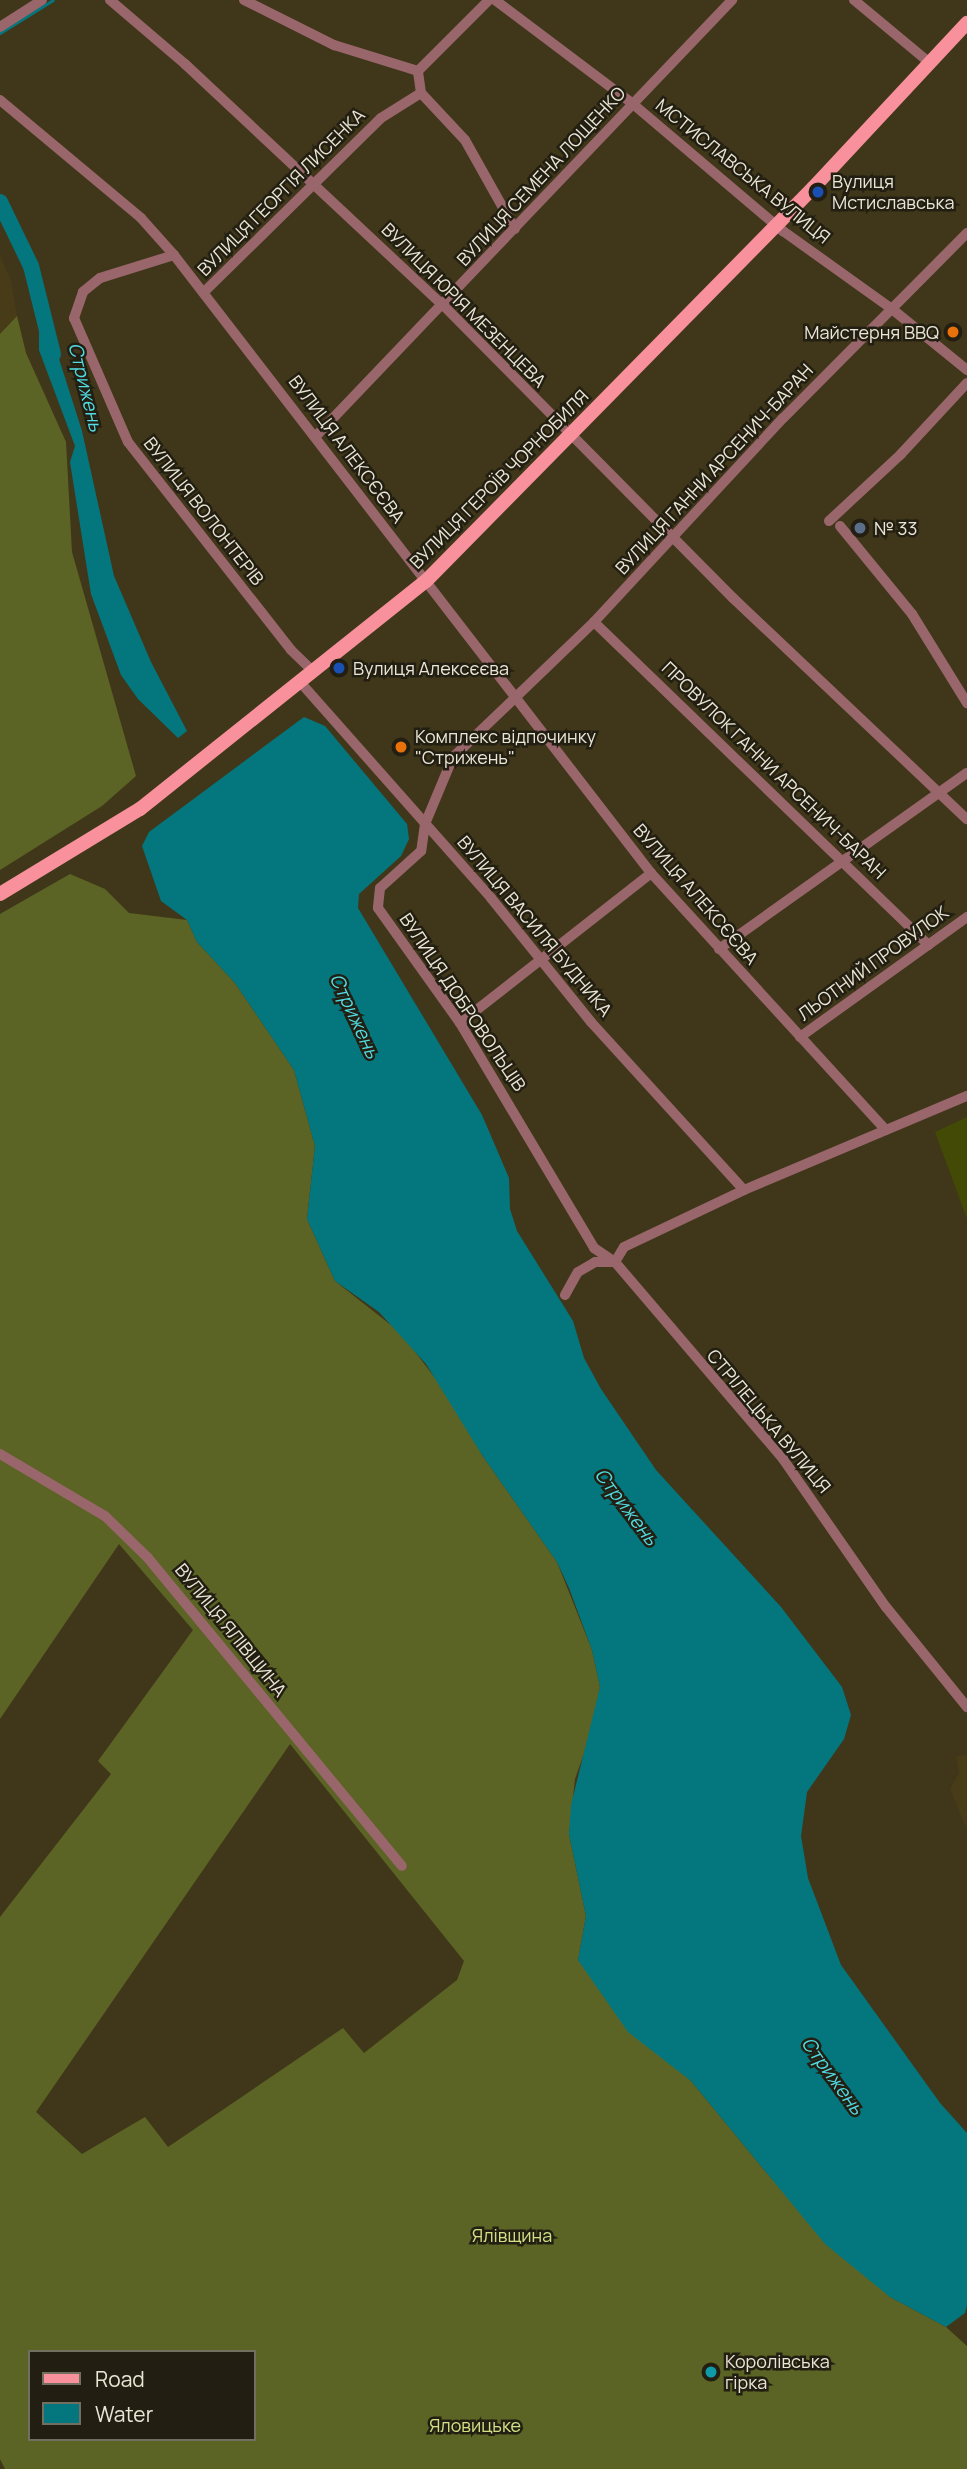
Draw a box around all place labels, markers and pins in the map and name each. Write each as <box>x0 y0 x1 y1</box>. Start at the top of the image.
place label: Вулиця Мстиславська <box>832 171 954 214</box>
marker: Вулиця Мстиславська <box>810 184 826 200</box>
place label: Майстерня BBQ <box>804 321 939 343</box>
marker: Майстерня BBQ <box>945 324 961 340</box>
place label: № 33 <box>874 517 917 539</box>
marker: № 33 <box>852 520 868 536</box>
place label: Вулиця Алексєєва <box>353 657 509 679</box>
marker: Вулиця Алексєєва <box>331 660 347 676</box>
place label: Комплекс відпочинку "Стрижень" <box>415 726 596 768</box>
marker: Комплекс відпочинку "Стрижень" <box>393 739 409 755</box>
place label: Королівська гірка <box>725 2351 830 2394</box>
marker: Королівська гірка <box>703 2364 719 2380</box>

